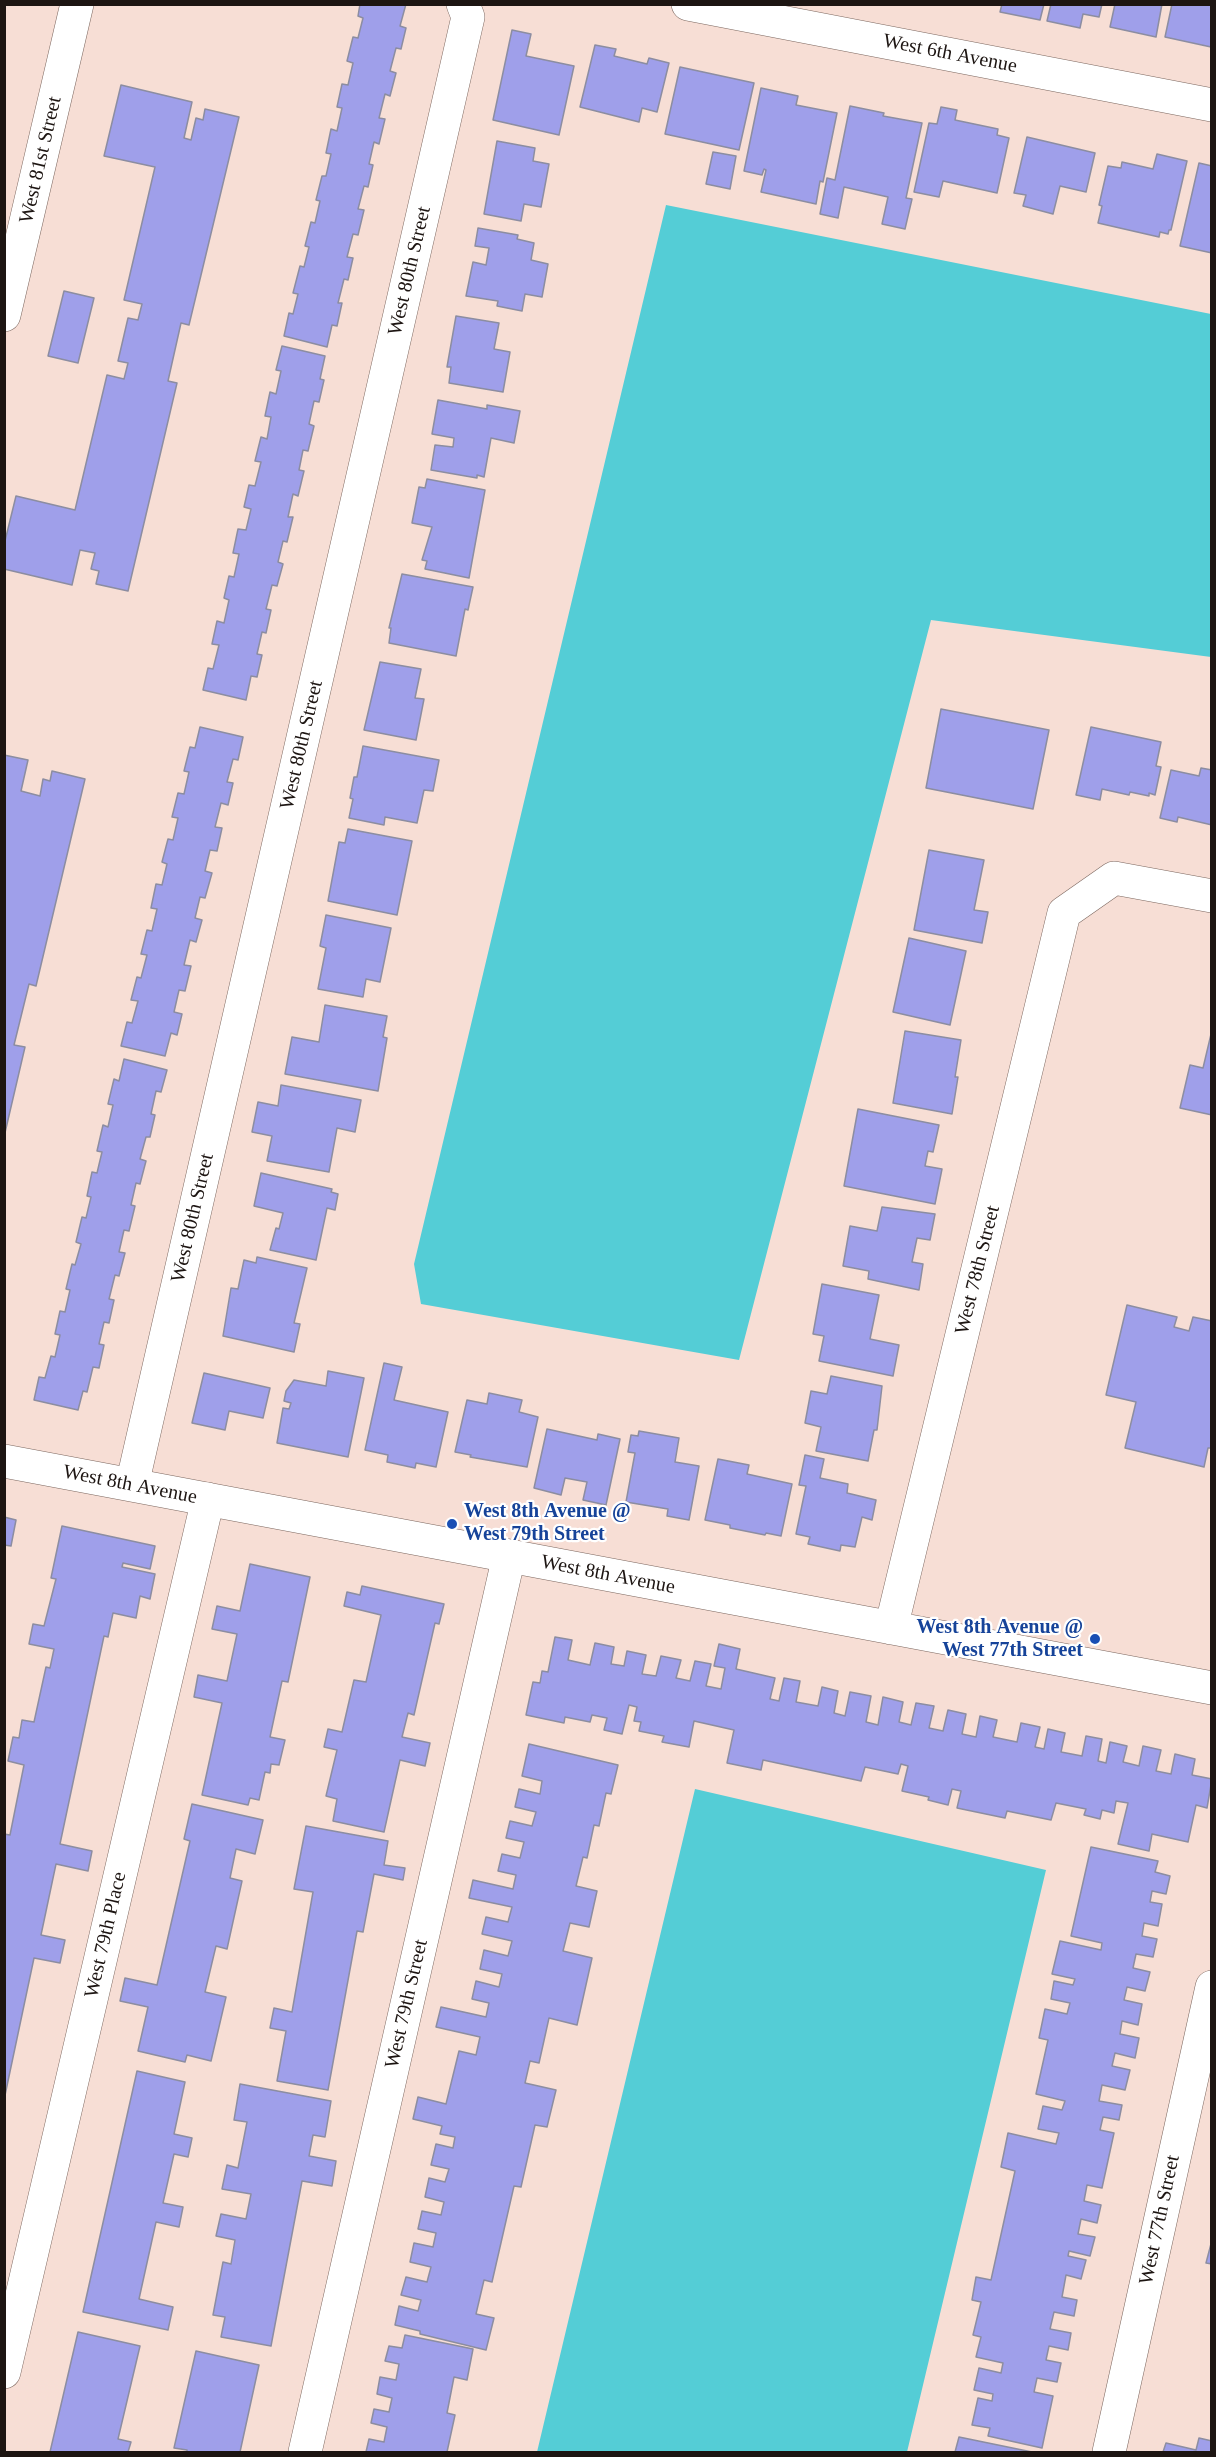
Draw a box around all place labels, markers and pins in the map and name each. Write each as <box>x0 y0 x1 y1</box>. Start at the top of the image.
place label: West 8th Avenue @ West 79th Street <box>464 1500 631 1547</box>
marker: West 8th Avenue @ West 79th Street <box>445 1517 459 1531</box>
place label: West 8th Avenue @ West 77th Street <box>916 1616 1083 1663</box>
marker: West 8th Avenue @ West 77th Street <box>1088 1632 1102 1646</box>

